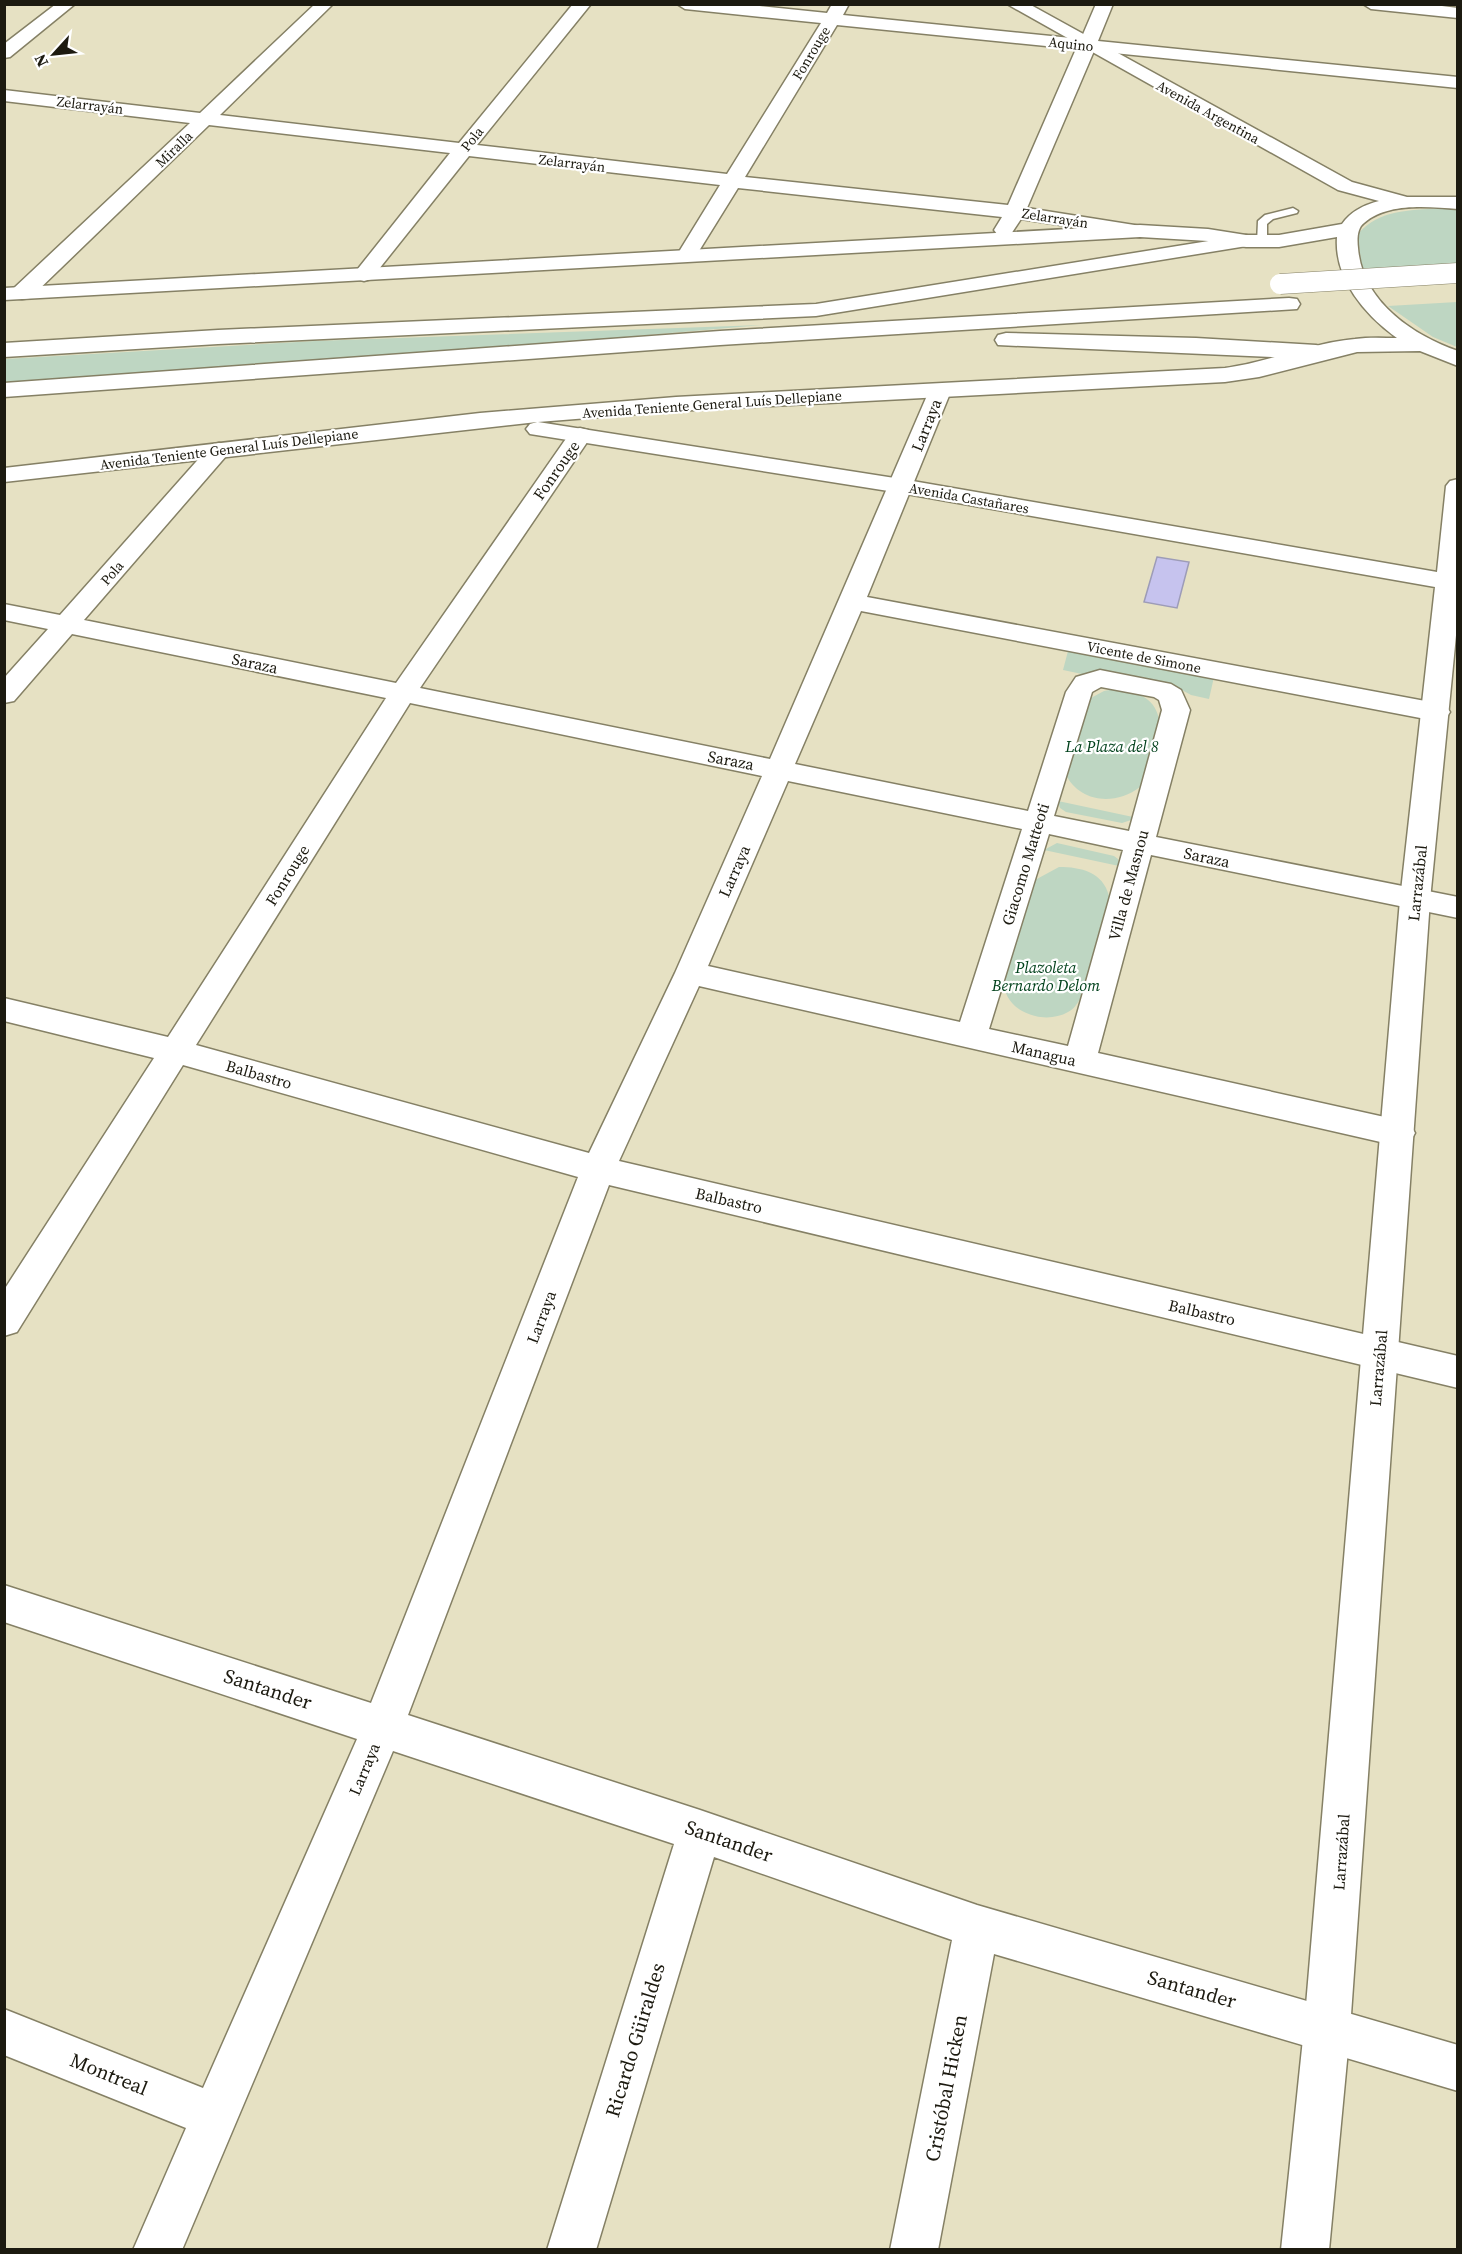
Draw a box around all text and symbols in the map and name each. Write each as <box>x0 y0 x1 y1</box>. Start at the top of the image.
street label: Fonrouge <box>787 22 835 84</box>
north arrow <box>24 24 84 84</box>
street label: Aquino <box>1047 32 1095 56</box>
text: N <box>28 50 53 71</box>
street label: Avenida Argentina <box>1153 75 1264 149</box>
street label: Zelarrayán <box>56 91 125 119</box>
street label: Pola <box>456 122 489 156</box>
street label: Miralla <box>151 126 198 172</box>
street label: Zelarrayán <box>538 149 607 177</box>
street label: Zelarrayán <box>1020 203 1090 233</box>
street label: Avenida Teniente General Luís Dellepiane <box>581 385 843 423</box>
street label: Larraya <box>905 395 947 455</box>
street label: Avenida Teniente General Luís Dellepiane <box>99 423 359 475</box>
street label: Fonrouge <box>528 436 584 504</box>
street label: Avenida Castañares <box>907 478 1031 518</box>
street label: Pola <box>96 556 129 590</box>
street label: Vicente de Simone <box>1085 636 1203 678</box>
street label: Saraza <box>230 647 281 679</box>
park label: La Plaza del 8 <box>1064 735 1159 757</box>
street label: Saraza <box>706 745 757 775</box>
street label: Giacomo Matteoti <box>996 800 1054 928</box>
street label: Villa de Masnou <box>1103 827 1153 943</box>
street label: Fonrouge <box>260 840 314 910</box>
street label: Larraya <box>713 841 756 901</box>
street label: Saraza <box>1182 841 1233 873</box>
street label: Larrazábal <box>1402 843 1432 922</box>
park label: Plazoleta Bernardo Delom <box>991 956 1100 996</box>
street label: Managua <box>1010 1035 1079 1071</box>
street label: Balbastro <box>223 1054 295 1094</box>
street label: Balbastro <box>693 1182 765 1218</box>
street label: Larraya <box>521 1287 561 1347</box>
street label: Balbastro <box>1166 1294 1238 1330</box>
street label: Larrazábal <box>1364 1329 1392 1407</box>
street label: Santander <box>220 1662 316 1717</box>
street label: Larraya <box>343 1739 385 1799</box>
street label: Santander <box>681 1813 777 1869</box>
street label: Larrazábal <box>1327 1813 1355 1891</box>
street label: Ricardo Güiraldes <box>598 1959 672 2121</box>
street label: Santander <box>1144 1963 1240 2015</box>
street label: Cristóbal Hicken <box>918 2012 974 2164</box>
street label: Montreal <box>66 2046 152 2102</box>

